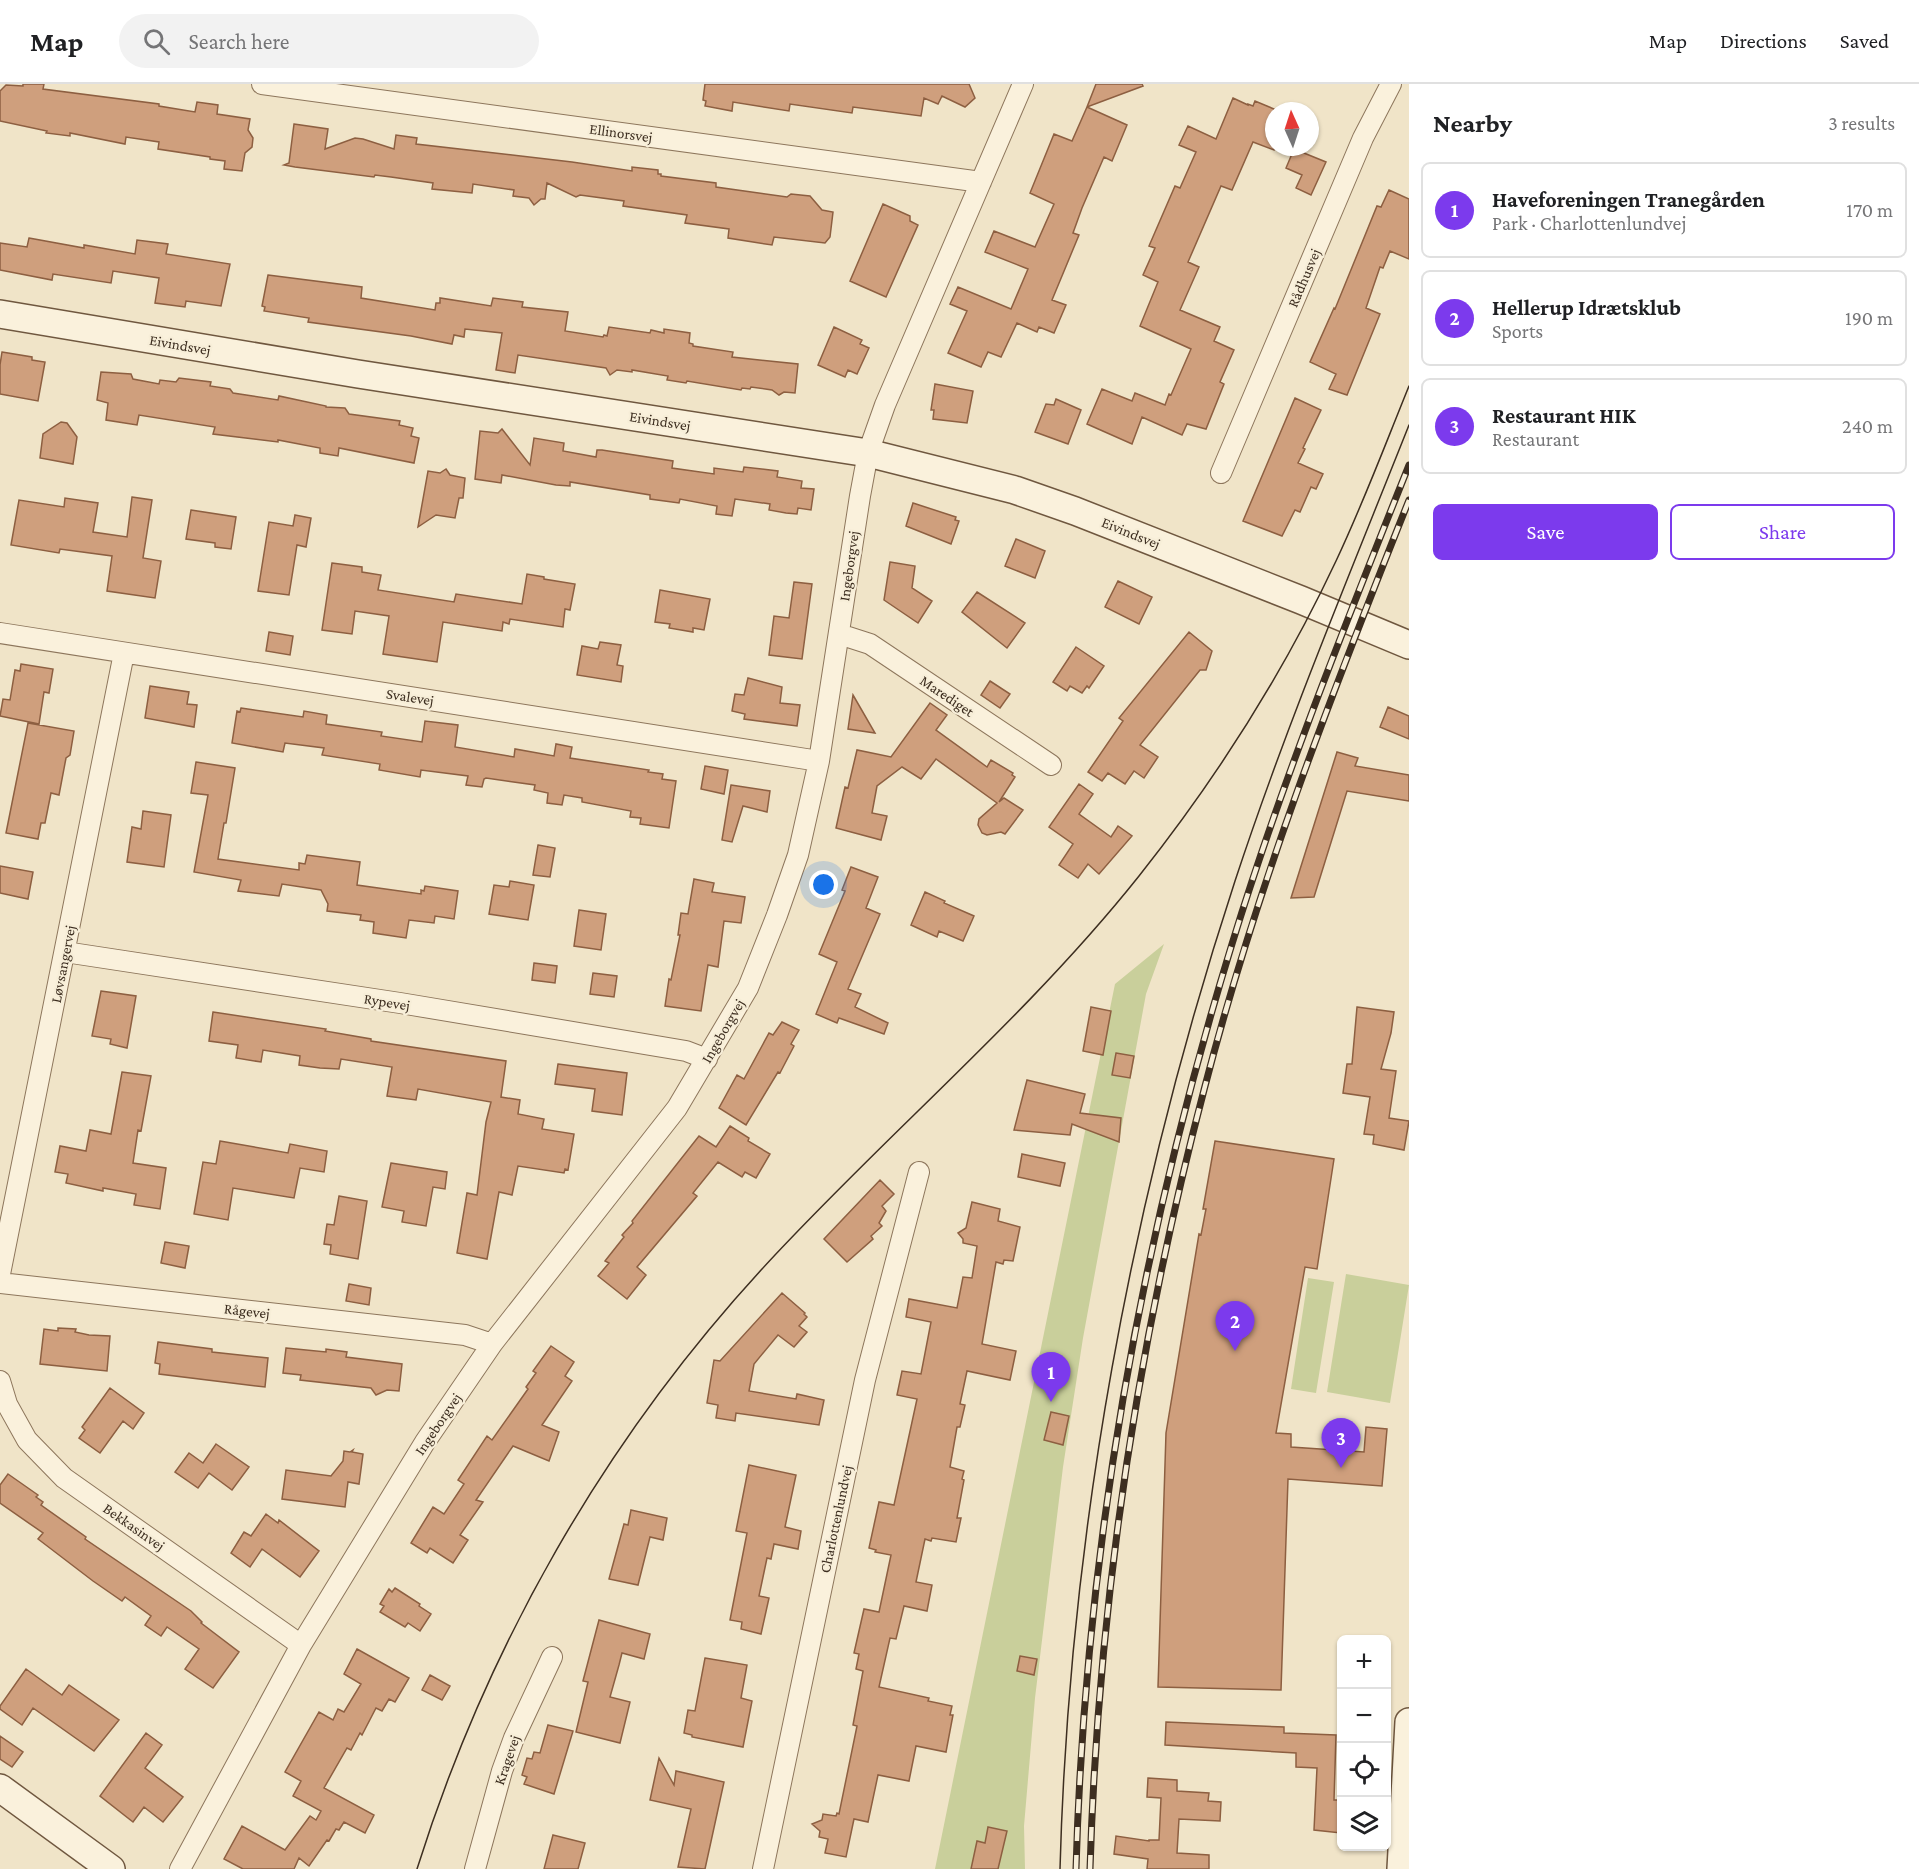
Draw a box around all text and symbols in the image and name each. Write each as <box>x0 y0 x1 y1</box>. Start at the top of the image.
search box <box>119 14 539 68</box>
icon: search <box>140 25 173 58</box>
text: Map <box>30 26 83 57</box>
text: Search here <box>188 29 289 54</box>
text: Map <box>1649 29 1687 53</box>
text: Directions <box>1720 29 1807 53</box>
text: Saved <box>1840 29 1889 53</box>
north arrow <box>1265 102 1319 156</box>
text: Nearby <box>1433 109 1512 138</box>
text: 3 results <box>1828 112 1895 134</box>
street label: Ellinorsvej <box>588 121 654 146</box>
text: Haveforeningen Tranegården <box>1492 187 1765 212</box>
text: 1 <box>1451 199 1458 221</box>
text: 170 m <box>1846 199 1893 221</box>
text: Park · Charlottenlundvej <box>1492 212 1686 234</box>
street label: Rådhusvej <box>1285 246 1324 310</box>
text: Hellerup Idrætsklub <box>1492 295 1681 320</box>
text: 2 <box>1449 307 1460 329</box>
text: 190 m <box>1845 307 1893 329</box>
text: Sports <box>1492 320 1543 342</box>
street label: Eivindsvej <box>148 332 212 359</box>
text: Restaurant HIK <box>1492 403 1636 428</box>
street label: Eivindsvej <box>628 408 692 435</box>
text: 3 <box>1450 415 1459 437</box>
text: 240 m <box>1842 415 1893 437</box>
text: Restaurant <box>1492 428 1579 450</box>
button: Save <box>1433 504 1658 560</box>
button: Share <box>1670 504 1895 560</box>
street label: Eivindsvej <box>1099 514 1163 553</box>
street label: Ingeborgvej <box>836 530 863 602</box>
street label: Marediget <box>916 672 978 721</box>
street label: Svalevej <box>385 685 435 710</box>
your location <box>809 870 838 899</box>
street label: Løvsangervej <box>48 924 79 1004</box>
street label: Rypevej <box>363 990 411 1015</box>
street label: Ingeborgvej <box>698 996 749 1066</box>
street label: Rågevej <box>223 1300 271 1323</box>
pin: 2 <box>1216 1302 1254 1351</box>
pin: 1 <box>1032 1352 1070 1402</box>
street label: Ingeborgvej <box>412 1390 465 1458</box>
pin: 3 <box>1322 1418 1360 1468</box>
street label: Charlottenlundvej <box>817 1464 856 1575</box>
street label: Bekkasinvej <box>100 1500 168 1555</box>
map controls <box>1337 1635 1391 1851</box>
button: + <box>1337 1635 1391 1689</box>
button: − <box>1337 1689 1391 1743</box>
street label: Kragevej <box>491 1733 524 1787</box>
button: locate <box>1337 1743 1391 1797</box>
button: layers <box>1337 1797 1391 1851</box>

